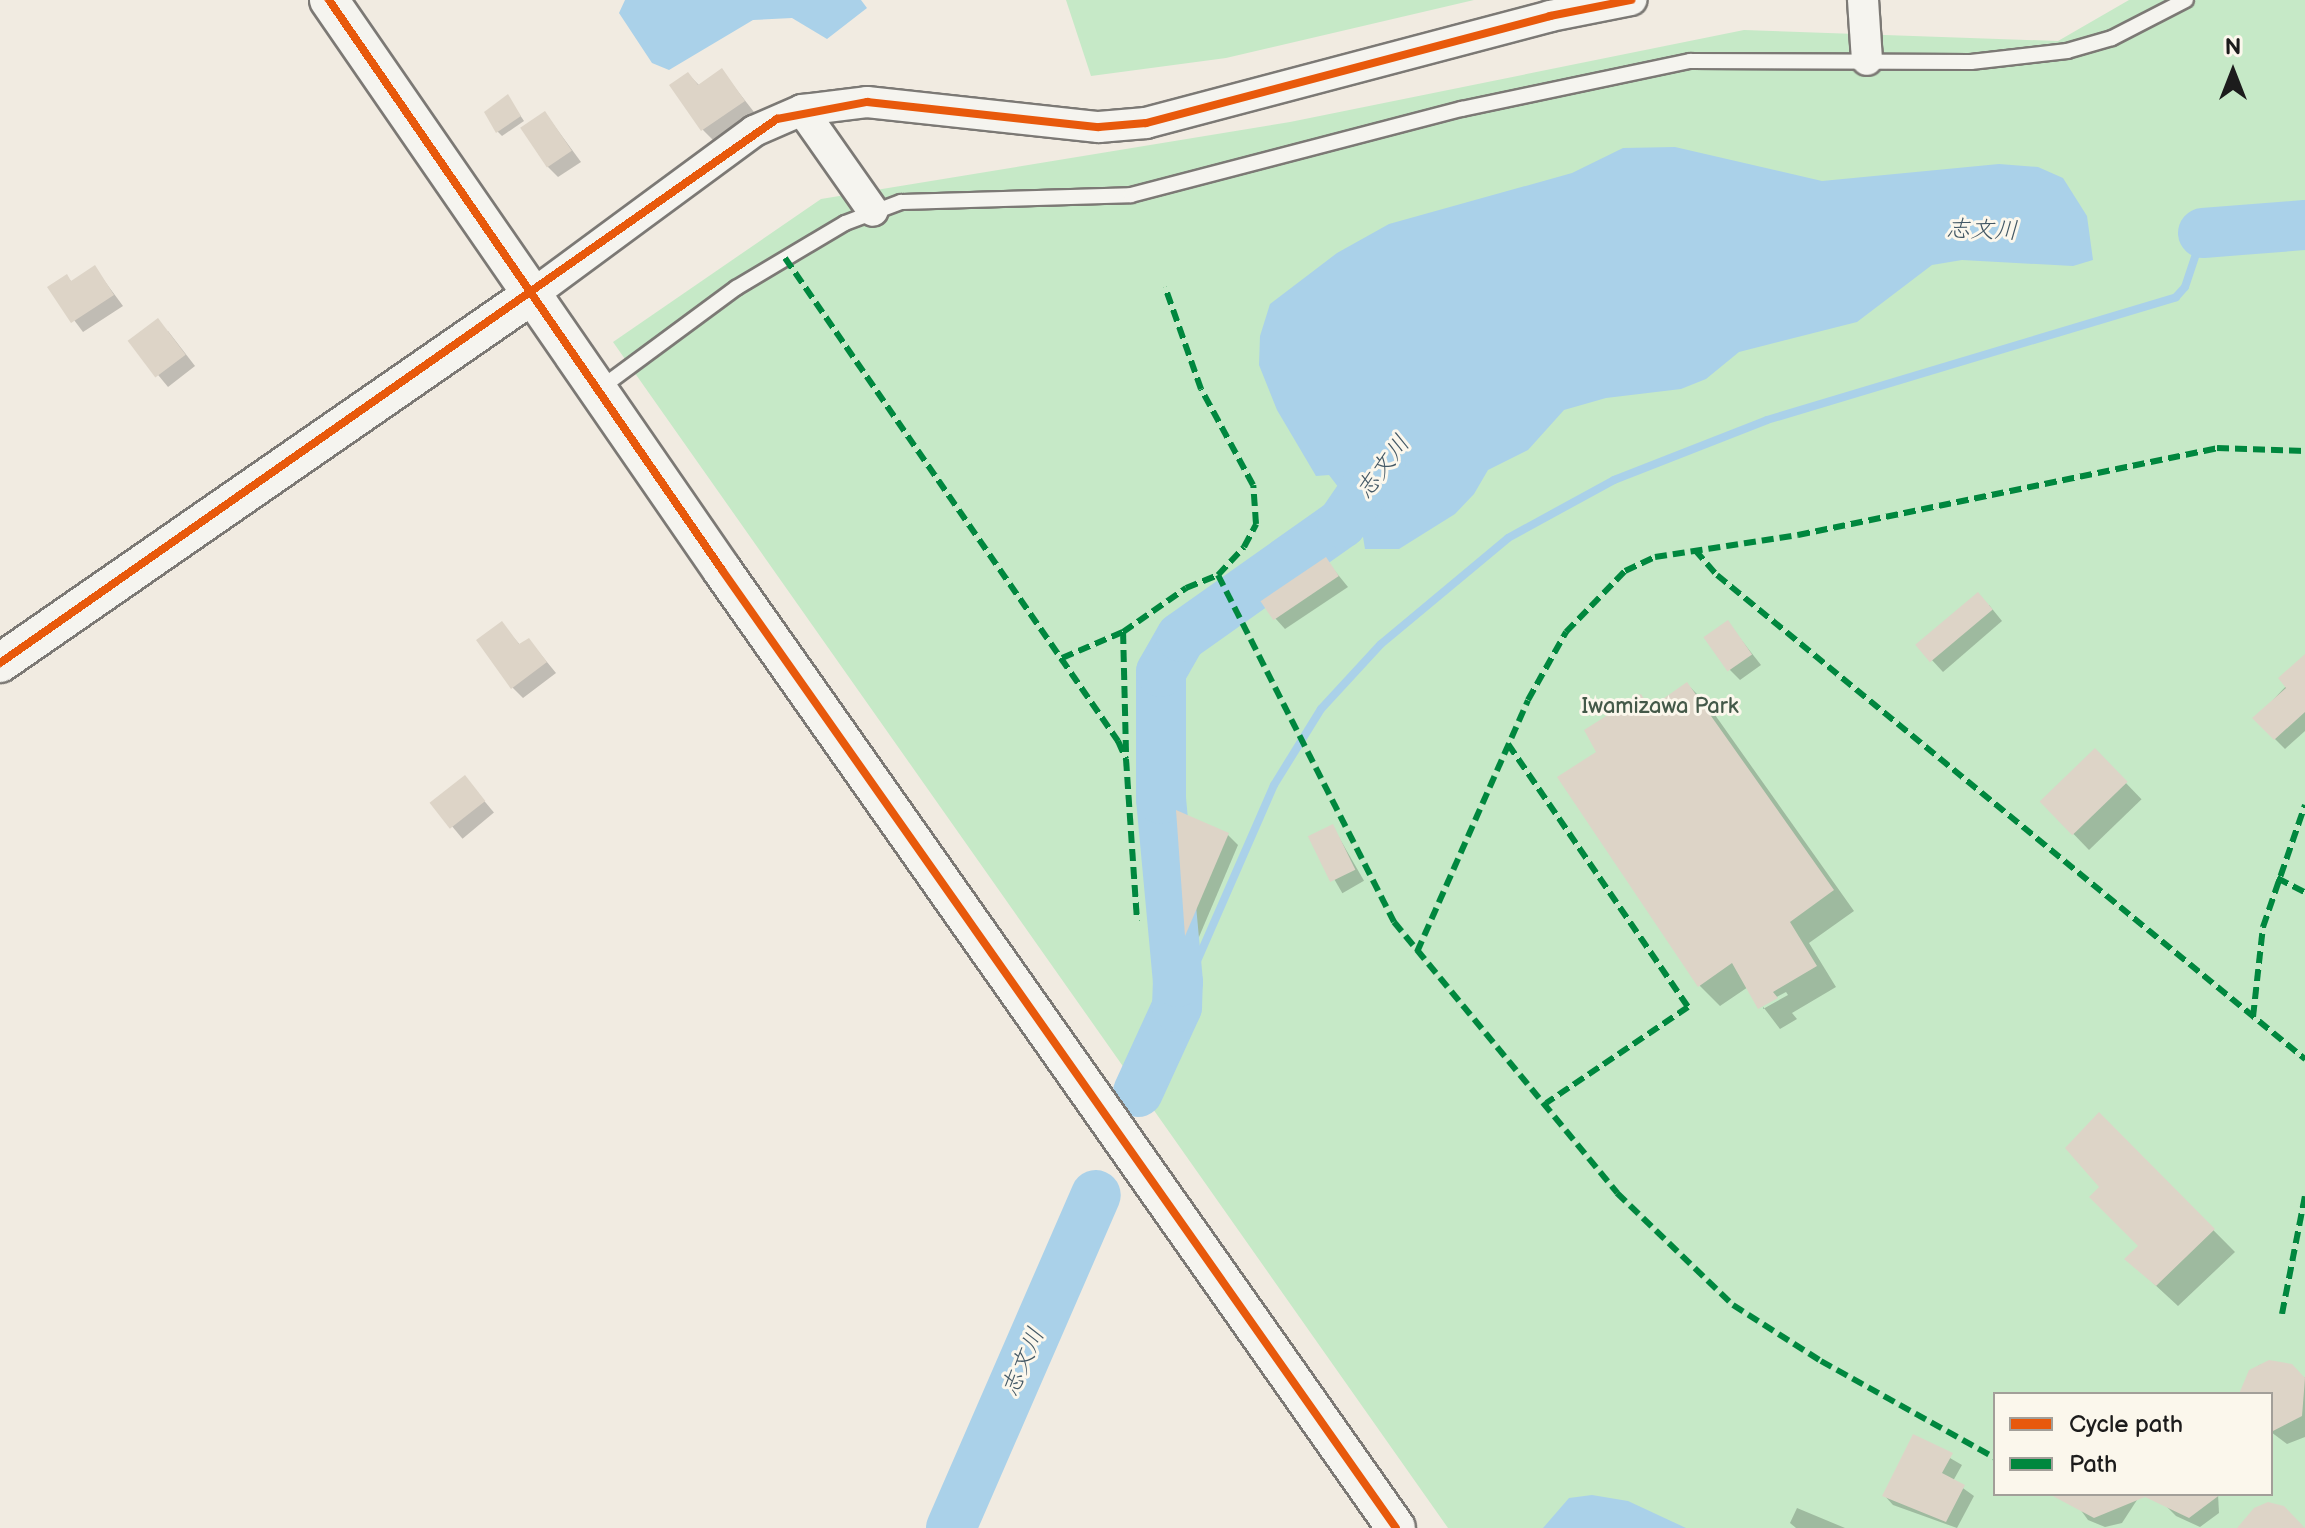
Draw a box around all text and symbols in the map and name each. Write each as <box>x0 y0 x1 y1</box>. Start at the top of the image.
north arrow <box>2193 32 2273 112</box>
text: N <box>2225 34 2241 61</box>
water label: 志文川 <box>1946 214 2018 246</box>
water label: 志文川 <box>1350 430 1416 504</box>
park label: Iwamizawa Park <box>1581 694 1739 720</box>
water label: 志文川 <box>995 1323 1051 1401</box>
legend <box>1993 1392 2273 1496</box>
text: Cycle path <box>2069 1410 2183 1439</box>
text: Path <box>2069 1450 2117 1479</box>

